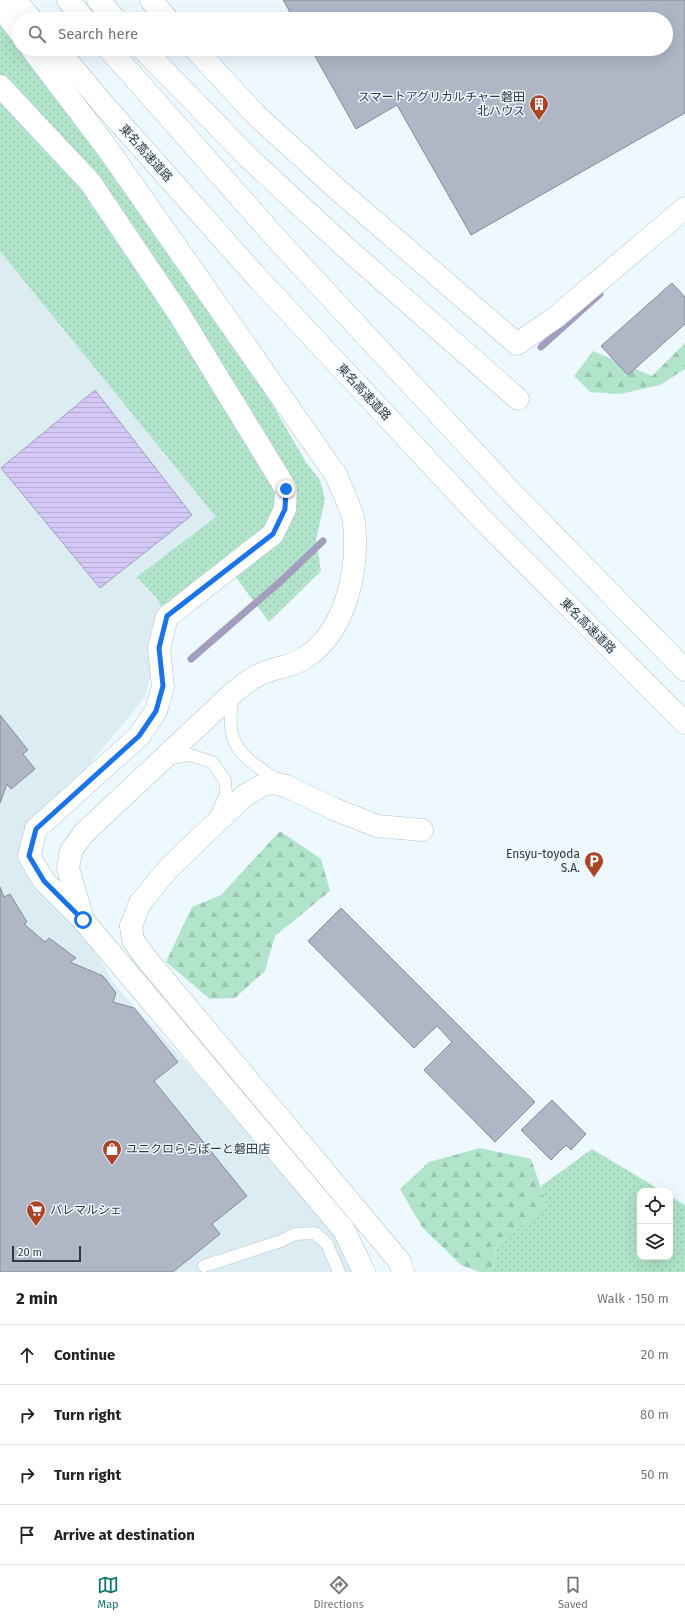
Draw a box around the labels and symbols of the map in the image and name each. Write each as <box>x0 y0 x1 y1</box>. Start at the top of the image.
place label: スマートアグリカルチャー磐田 北ハウス <box>358 90 525 118</box>
building icon: スマートアグリカルチャー磐田 北ハウス <box>528 93 550 121</box>
street label: 東名高速道路 <box>117 122 175 184</box>
street label: 東名高速道路 <box>334 361 394 423</box>
route end <box>277 480 295 498</box>
street label: 東名高速道路 <box>558 596 618 656</box>
place label: Ensyu-toyoda S.A. <box>506 847 580 875</box>
parking icon: Ensyu-toyoda S.A. <box>583 850 605 878</box>
route start <box>74 911 92 929</box>
shop icon: ユニクロららぽーと磐田店 <box>101 1138 123 1166</box>
place label: ユニクロららぽーと磐田店 <box>126 1142 270 1156</box>
supermarket icon: パレマルシェ <box>25 1199 47 1227</box>
place label: パレマルシェ <box>50 1203 122 1217</box>
scale bar <box>12 1244 81 1263</box>

